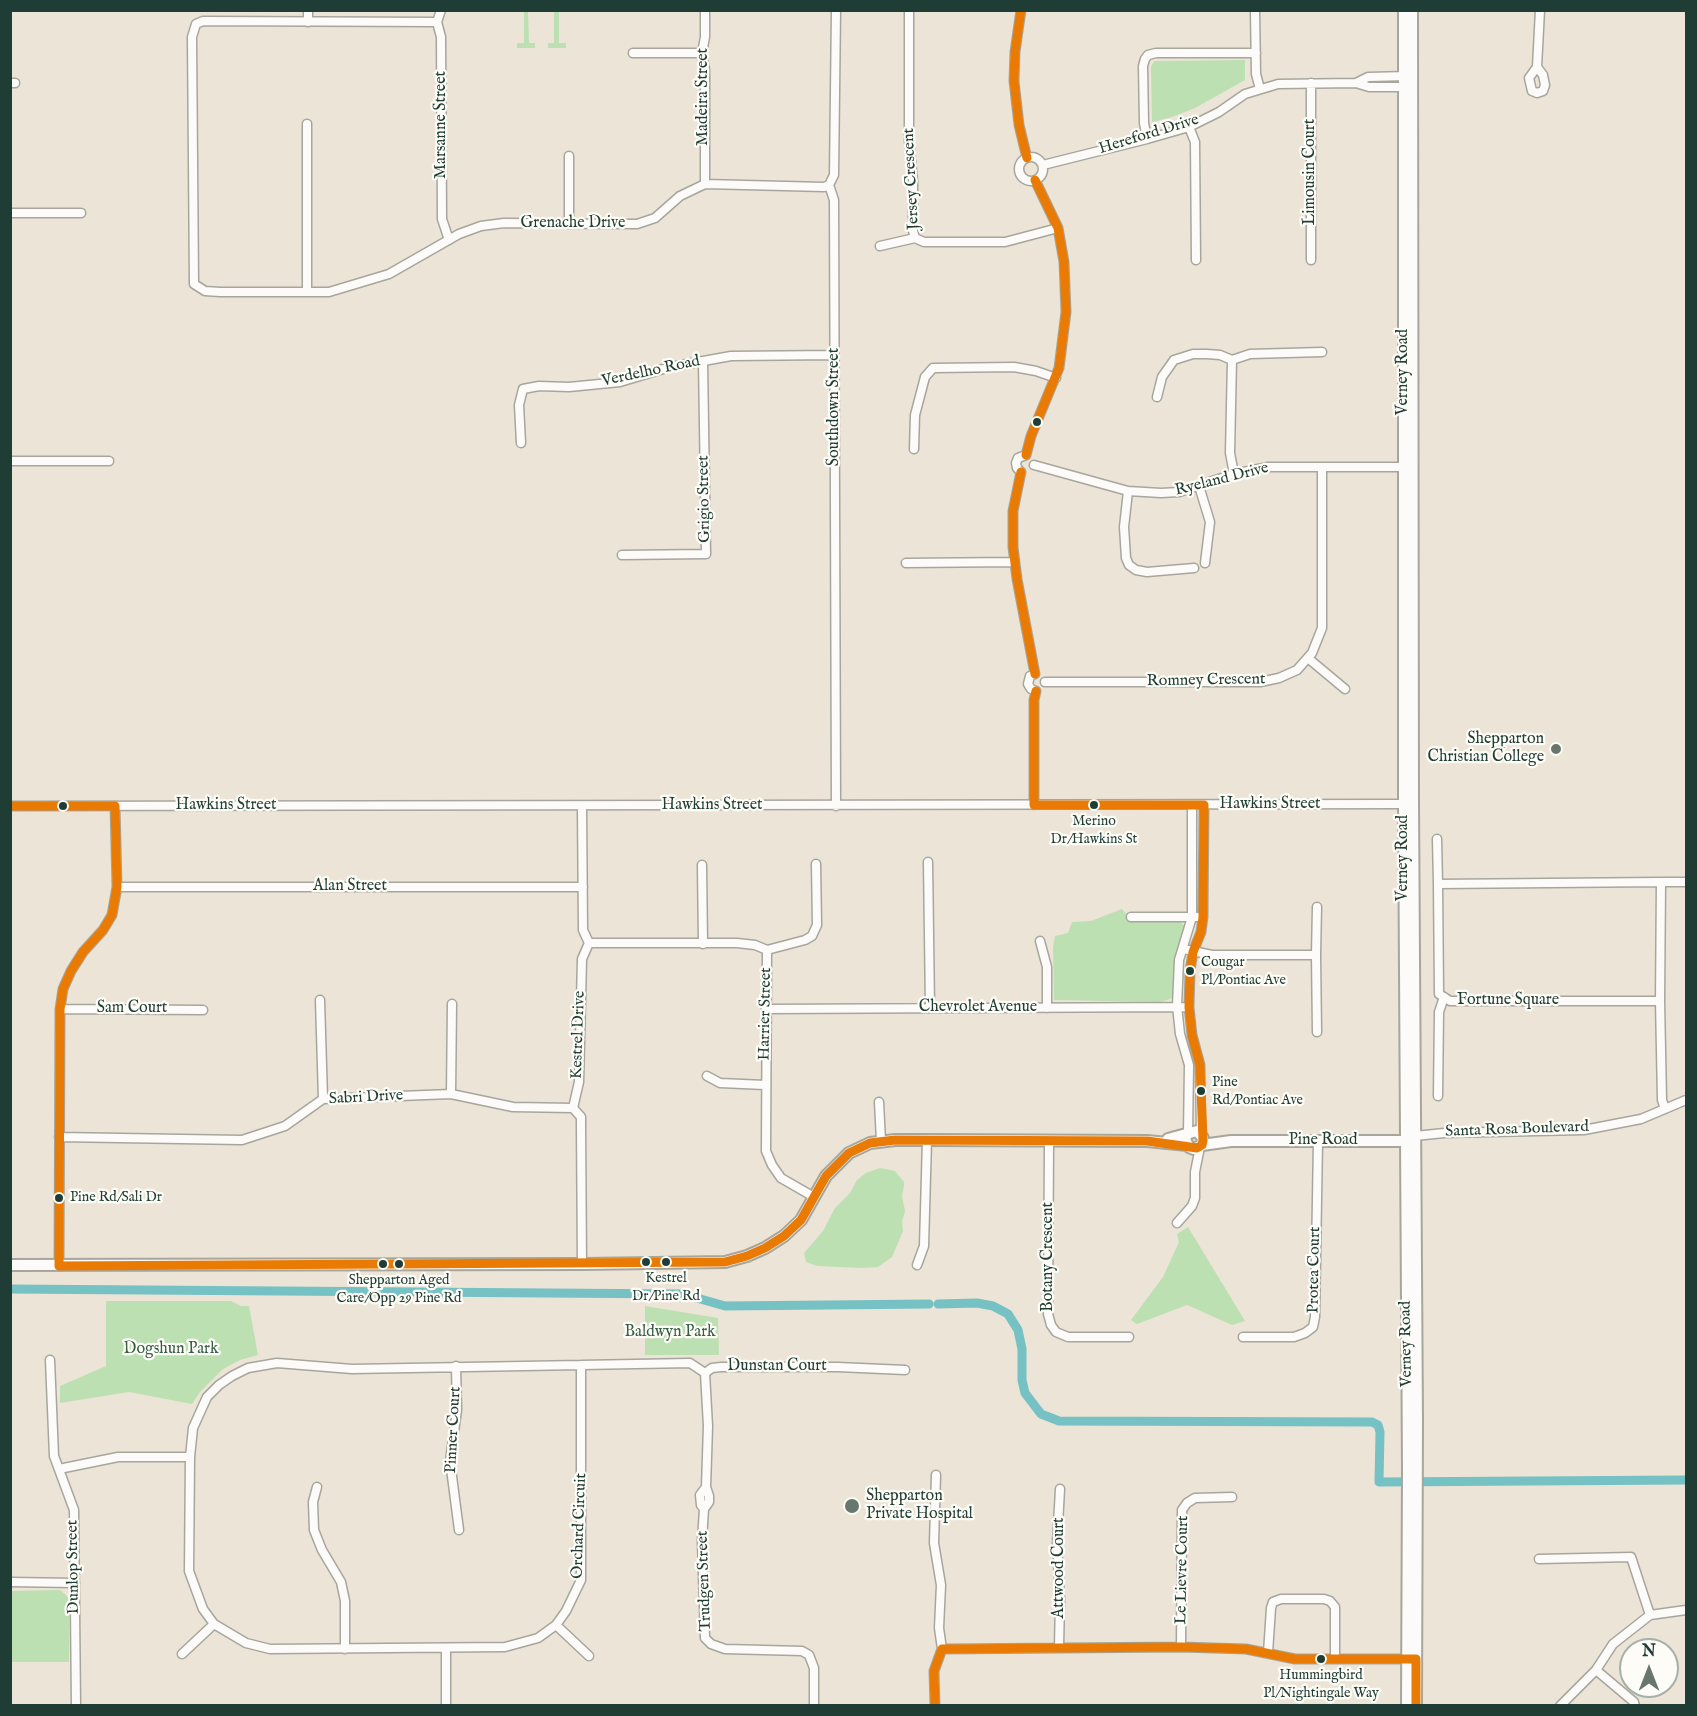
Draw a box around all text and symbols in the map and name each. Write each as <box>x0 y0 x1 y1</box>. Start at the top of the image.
street label: Madeira Street <box>694 48 714 146</box>
street label: Marsanne Street <box>432 71 452 179</box>
street label: Hereford Drive <box>1097 111 1201 159</box>
street label: Limousin Court <box>1301 119 1321 225</box>
street label: Jersey Crescent <box>900 128 924 230</box>
street label: Grenache Drive <box>521 214 625 234</box>
street label: Verney Road <box>1394 329 1414 415</box>
street label: Southdown Street <box>825 348 845 466</box>
street label: Verdelho Road <box>600 352 702 392</box>
unlabelled marker <box>1031 416 1043 428</box>
street label: Grigio Street <box>695 455 715 543</box>
street label: Ryeland Drive <box>1173 459 1271 501</box>
street label: Romney Crescent <box>1146 670 1266 692</box>
place label: Shepparton Christian College <box>1428 730 1544 768</box>
marker: Shepparton Christian College <box>1549 742 1563 756</box>
street label: Hawkins Street <box>1219 795 1321 815</box>
street label: Hawkins Street <box>175 796 277 816</box>
street label: Hawkins Street <box>661 796 763 816</box>
marker: Merino Dr/Hawkins St <box>1088 799 1100 811</box>
unlabelled marker <box>57 800 69 812</box>
place label: Merino Dr/Hawkins St <box>1051 814 1137 846</box>
street label: Verney Road <box>1394 815 1414 901</box>
street label: Alan Street <box>313 877 387 897</box>
place label: Cougar Pl/Pontiac Ave <box>1201 955 1286 988</box>
marker: Cougar Pl/Pontiac Ave <box>1184 965 1196 977</box>
street label: Harrier Street <box>756 967 776 1061</box>
street label: Kestrel Drive <box>568 990 590 1080</box>
street label: Fortune Square <box>1457 991 1559 1011</box>
street label: Chevrolet Avenue <box>919 998 1037 1018</box>
street label: Sam Court <box>97 999 167 1019</box>
place label: Pine Rd/Pontiac Ave <box>1212 1075 1303 1108</box>
marker: Pine Rd/Pontiac Ave <box>1195 1085 1207 1097</box>
street label: Sabri Drive <box>328 1086 404 1110</box>
street label: Santa Rosa Boulevard <box>1445 1118 1589 1142</box>
street label: Pine Road <box>1288 1131 1358 1151</box>
place label: Pine Rd/Sali Dr <box>70 1190 162 1206</box>
marker: Pine Rd/Sali Dr <box>53 1192 65 1204</box>
street label: Botany Crescent <box>1039 1202 1059 1312</box>
street label: Protea Court <box>1305 1227 1325 1313</box>
unlabelled marker <box>640 1256 652 1268</box>
marker: Kestrel Dr/Pine Rd <box>660 1256 672 1268</box>
unlabelled marker <box>377 1258 389 1270</box>
marker: Shepparton Aged Care/Opp 29 Pine Rd <box>393 1258 405 1270</box>
place label: Kestrel Dr/Pine Rd <box>632 1271 700 1304</box>
place label: Shepparton Aged Care/Opp 29 Pine Rd <box>337 1273 461 1306</box>
street label: Verney Road <box>1397 1301 1417 1387</box>
park label: Baldwyn Park <box>624 1323 716 1343</box>
park label: Dogshun Park <box>124 1340 218 1360</box>
street label: Dunstan Court <box>727 1357 827 1377</box>
street label: Pinner Court <box>442 1386 466 1474</box>
street label: Orchard Circuit <box>569 1473 591 1579</box>
place label: Shepparton Private Hospital <box>866 1487 973 1525</box>
marker: Shepparton Private Hospital <box>843 1497 861 1515</box>
street label: Le Lievre Court <box>1172 1515 1194 1625</box>
street label: Attwood Court <box>1050 1517 1070 1619</box>
street label: Dunlop Street <box>64 1520 84 1614</box>
street label: Trudgen Street <box>694 1530 716 1632</box>
north arrow <box>1619 1638 1679 1698</box>
text: N <box>1642 1642 1656 1662</box>
marker: Hummingbird Pl/Nightingale Way <box>1315 1653 1327 1665</box>
place label: Hummingbird Pl/Nightingale Way <box>1263 1668 1379 1700</box>

